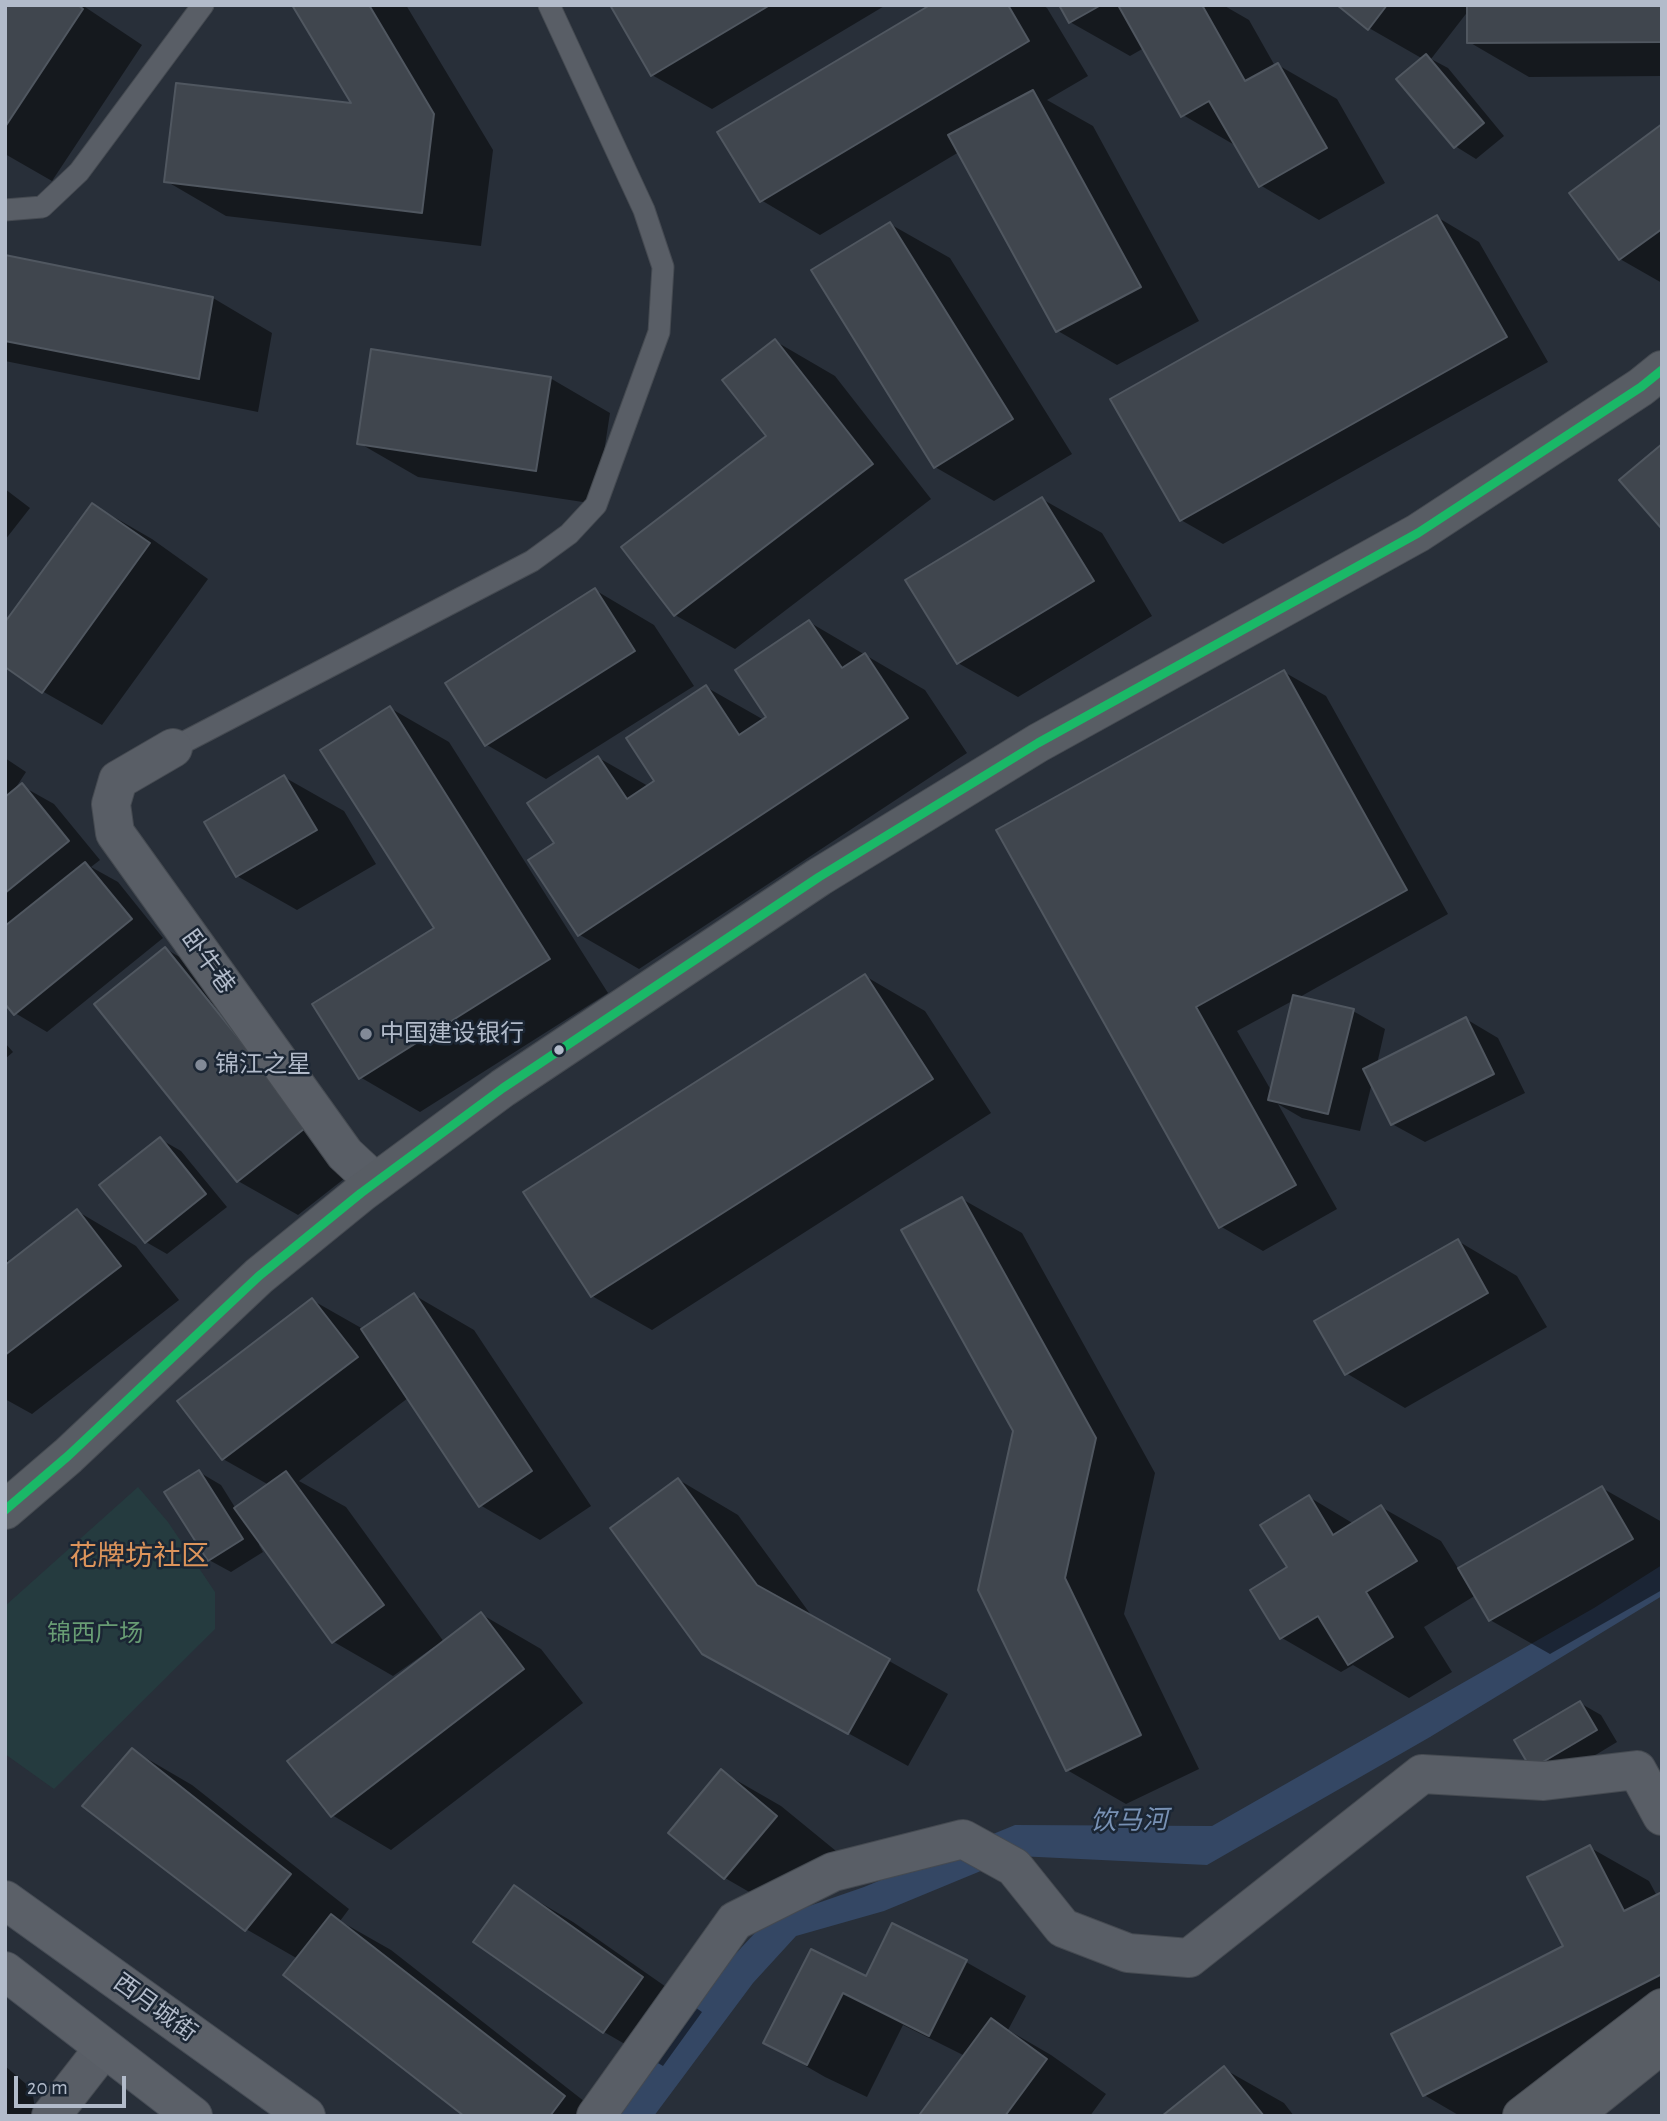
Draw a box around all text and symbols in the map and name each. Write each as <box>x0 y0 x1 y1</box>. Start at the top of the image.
street label: 卧牛巷 <box>175 924 241 1000</box>
place label: 中国建设银行 <box>380 1020 524 1048</box>
marker: 中国建设银行 <box>358 1026 374 1042</box>
unlabelled marker <box>552 1043 566 1057</box>
place label: 锦江之星 <box>215 1051 311 1079</box>
marker: 锦江之星 <box>193 1057 209 1073</box>
district label: 花牌坊社区 <box>69 1540 209 1574</box>
park label: 锦西广场 <box>47 1620 143 1648</box>
water label: 饮马河 <box>1090 1805 1168 1837</box>
street label: 西月城街 <box>108 1968 202 2048</box>
scale bar <box>18 2062 130 2106</box>
text: 20 m <box>27 2077 68 2098</box>

